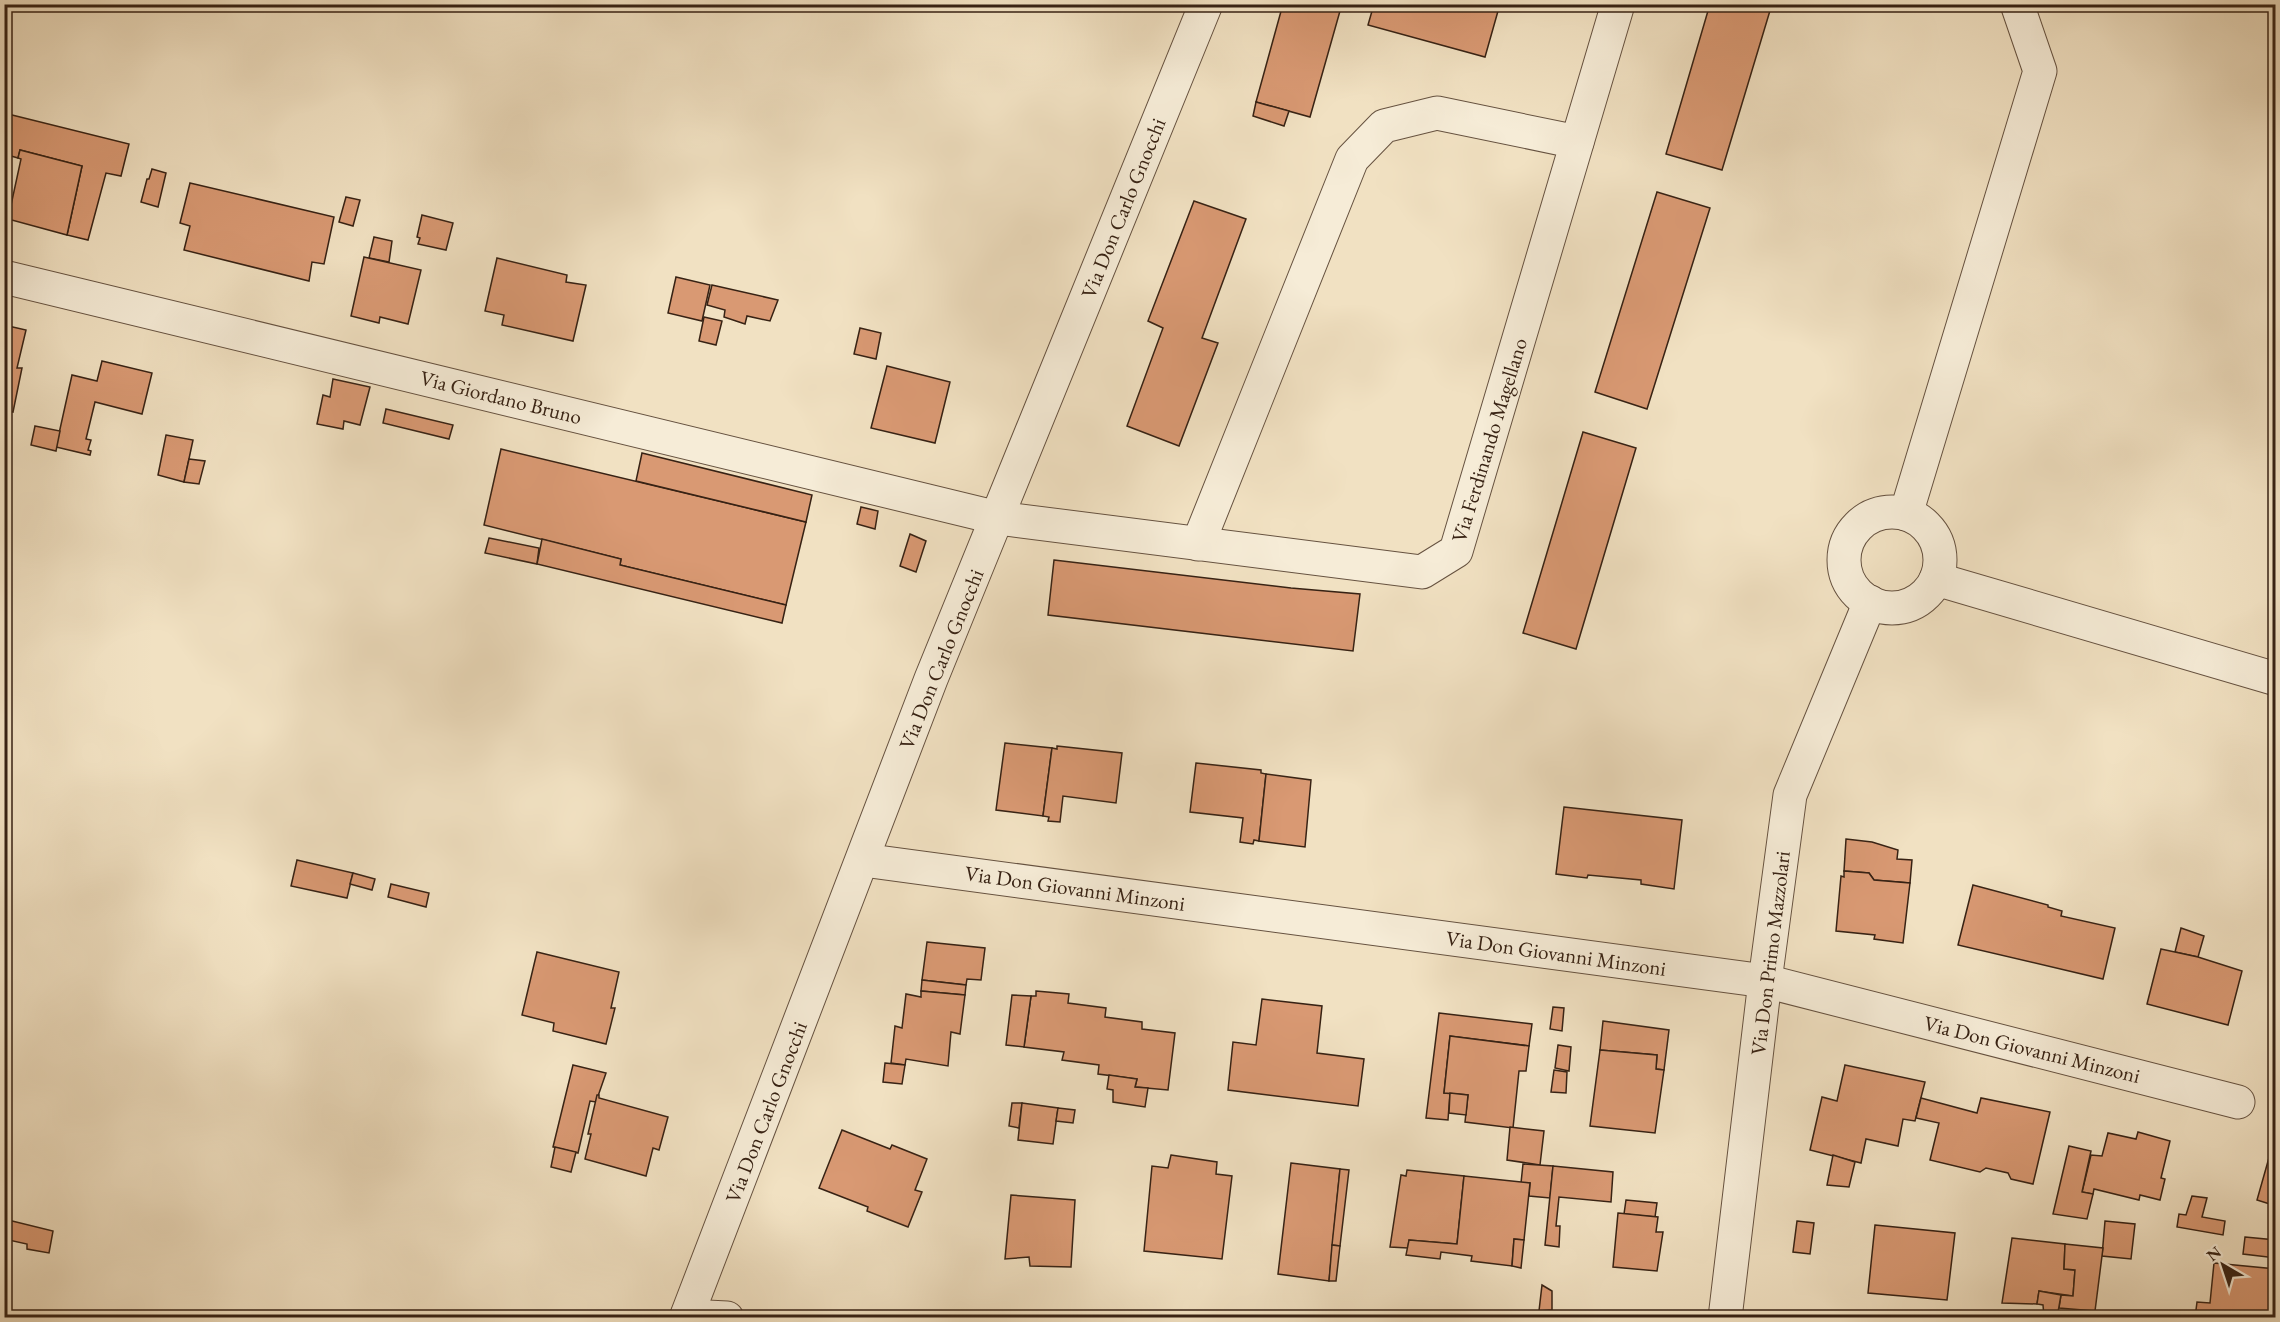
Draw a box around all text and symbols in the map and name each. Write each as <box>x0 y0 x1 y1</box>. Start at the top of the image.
street label: Via Don Carlo Gnocchi <box>1074 114 1172 302</box>
street label: Via Ferdinando Magellano <box>1445 334 1533 546</box>
street label: Via Giordano Bruno <box>417 364 585 430</box>
street label: Via Don Carlo Gnocchi <box>892 565 990 753</box>
street label: Via Don Primo Mazzolari <box>1744 849 1796 1057</box>
street label: Via Don Giovanni Minzoni <box>963 859 1187 917</box>
street label: Via Don Giovanni Minzoni <box>1444 924 1668 982</box>
street label: Via Don Giovanni Minzoni <box>1921 1009 2143 1089</box>
street label: Via Don Carlo Gnocchi <box>719 1017 813 1207</box>
north arrow <box>2193 1235 2253 1295</box>
text: N <box>2202 1241 2226 1266</box>

